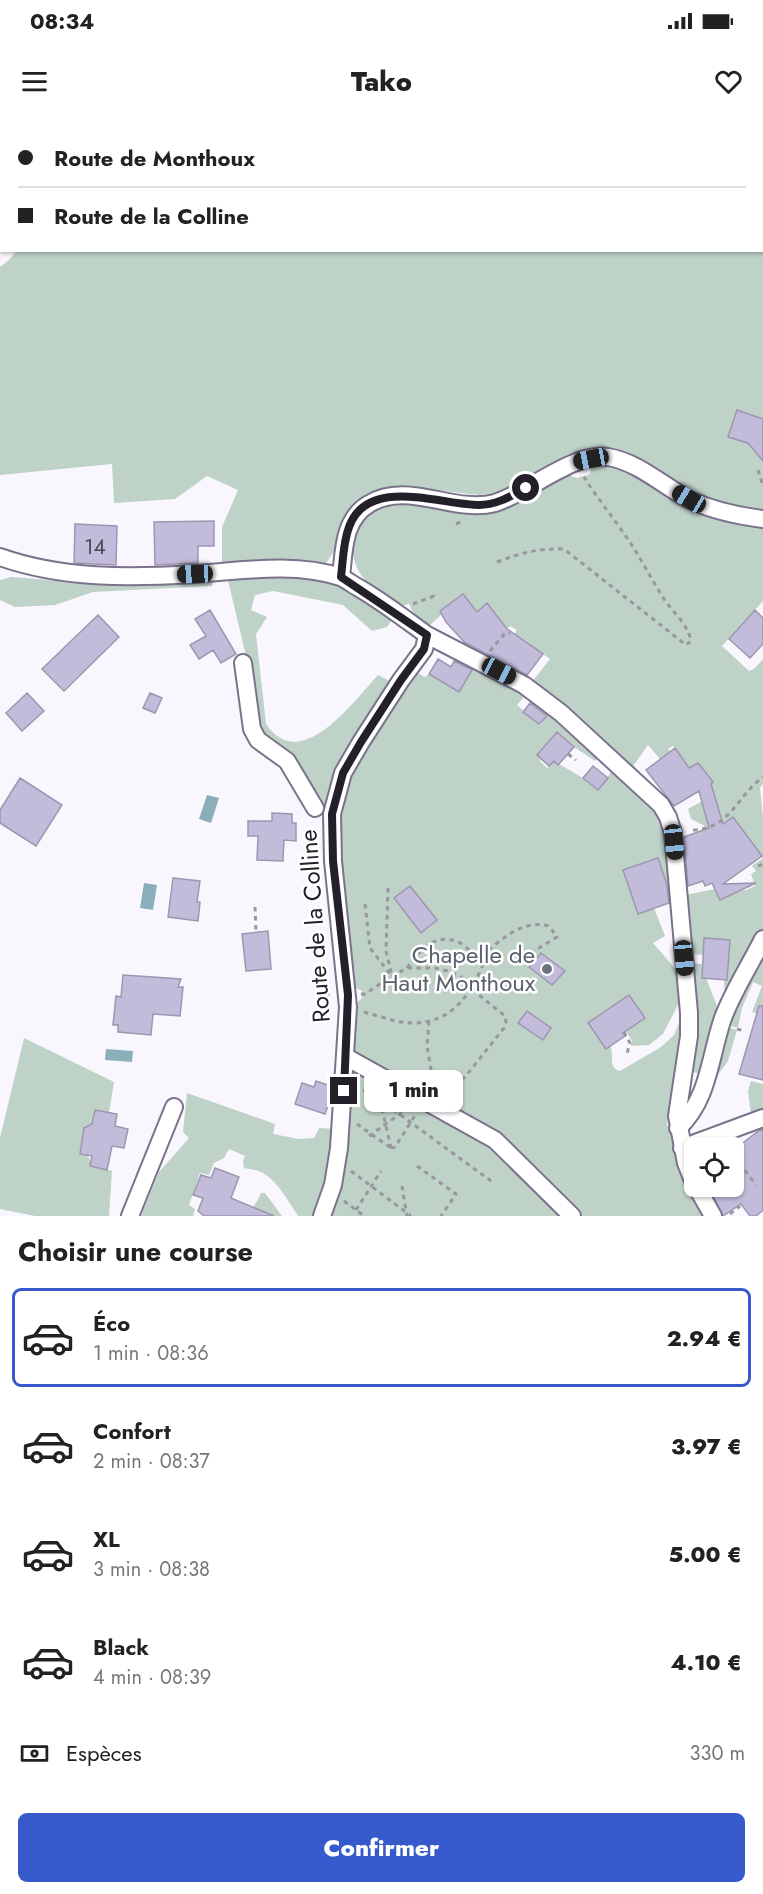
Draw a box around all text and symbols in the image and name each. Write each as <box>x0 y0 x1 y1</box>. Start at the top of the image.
text: 08:34 <box>30 5 94 37</box>
text: Tako <box>351 62 412 101</box>
icon: menu <box>18 65 51 98</box>
icon: heart <box>712 65 745 98</box>
text: Route de Monthoux <box>54 142 255 174</box>
text: Route de la Colline <box>54 200 249 232</box>
car <box>572 447 610 471</box>
route start <box>512 474 539 501</box>
car <box>669 482 709 516</box>
house number: 14 <box>84 532 106 562</box>
car <box>177 564 213 584</box>
car <box>479 655 519 687</box>
car <box>663 823 685 861</box>
street label: Route de la Colline <box>290 828 339 1024</box>
place label: Chapelle de Haut Monthoux <box>381 937 536 1000</box>
car <box>673 939 695 977</box>
marker: Chapelle de Haut Monthoux <box>540 962 554 976</box>
callout: 1 min <box>365 1070 464 1112</box>
text: 1 min <box>388 1076 439 1105</box>
route end <box>330 1077 357 1104</box>
map controls <box>684 1137 744 1197</box>
button: locate <box>684 1137 744 1197</box>
text: Choisir une course <box>18 1232 253 1271</box>
text: Éco <box>93 1307 130 1339</box>
icon: car <box>21 1311 75 1365</box>
text: 2.94 € <box>667 1322 742 1354</box>
text: 1 min · 08:36 <box>93 1339 209 1368</box>
text: Confort <box>93 1415 171 1447</box>
icon: car <box>21 1419 75 1473</box>
text: 3.97 € <box>671 1430 742 1462</box>
text: 2 min · 08:37 <box>93 1447 210 1476</box>
text: XL <box>93 1523 120 1555</box>
icon: car <box>21 1527 75 1581</box>
text: 5.00 € <box>669 1538 742 1570</box>
text: 3 min · 08:38 <box>93 1555 210 1584</box>
text: Black <box>93 1631 149 1663</box>
icon: car <box>21 1635 75 1689</box>
text: 4.10 € <box>671 1646 742 1678</box>
text: 4 min · 08:39 <box>93 1663 211 1692</box>
icon: cash <box>18 1737 51 1770</box>
text: Espèces <box>66 1737 142 1769</box>
text: 330 m <box>690 1739 745 1768</box>
button: Confirmer <box>18 1813 745 1882</box>

